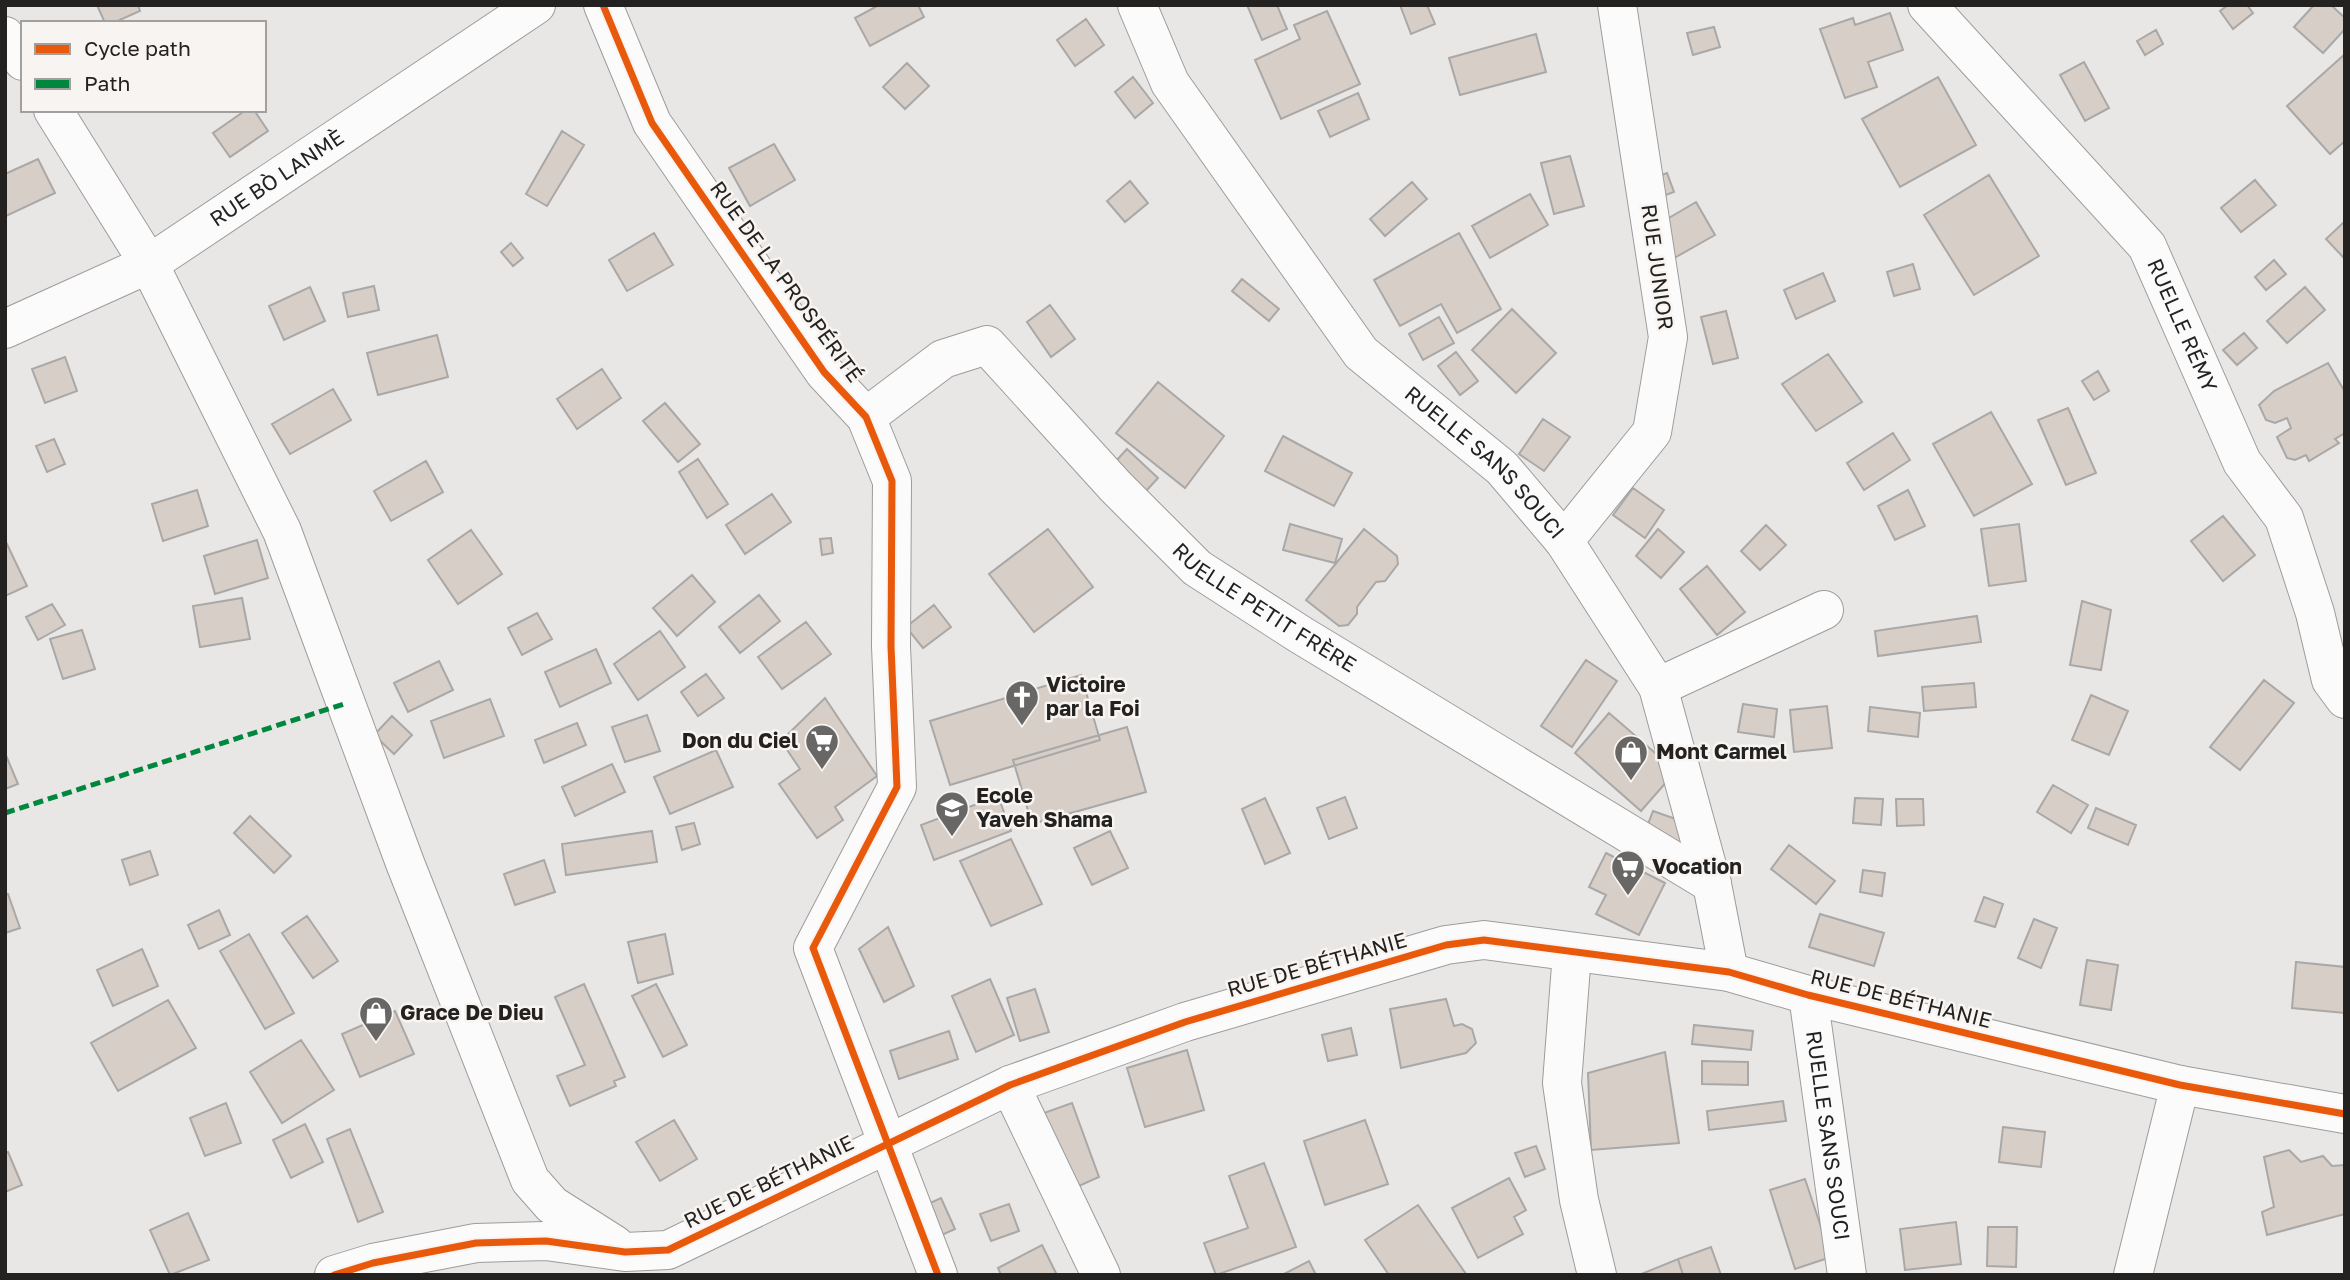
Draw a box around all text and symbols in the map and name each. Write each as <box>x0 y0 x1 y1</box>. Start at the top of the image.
legend <box>21 21 266 112</box>
text: Cycle path <box>84 35 191 61</box>
text: Path <box>84 70 131 96</box>
street label: RUE BÒ LANMÈ <box>204 123 348 232</box>
street label: RUE DE LA PROSPÉRITÉ <box>705 176 869 387</box>
street label: RUE JUNIOR <box>1636 202 1680 331</box>
street label: RUELLE RÉMY <box>2142 254 2224 396</box>
street label: RUELLE SANS SOUCI <box>1400 380 1571 544</box>
street label: RUELLE PETIT FRÈRE <box>1167 537 1361 677</box>
place label: Victoire par la Foi <box>1046 671 1140 721</box>
church icon: Victoire par la Foi <box>1003 678 1041 727</box>
supermarket icon: Don du Ciel <box>803 722 841 771</box>
place label: Don du Ciel <box>682 727 798 753</box>
shop icon: Mont Carmel <box>1612 733 1650 782</box>
place label: Mont Carmel <box>1656 738 1787 764</box>
place label: Ecole Yaveh Shama <box>976 782 1113 832</box>
school or university icon: Ecole Yaveh Shama <box>933 789 971 838</box>
supermarket icon: Vocation <box>1609 848 1647 897</box>
place label: Vocation <box>1652 853 1742 879</box>
street label: RUE DE BÉTHANIE <box>1224 926 1410 1002</box>
street label: RUE DE BÉTHANIE <box>1808 963 1994 1033</box>
shop icon: Grace De Dieu <box>357 994 395 1043</box>
place label: Grace De Dieu <box>400 999 544 1025</box>
street label: RUELLE SANS SOUCI <box>1801 1029 1856 1242</box>
street label: RUE DE BÉTHANIE <box>679 1129 858 1233</box>

